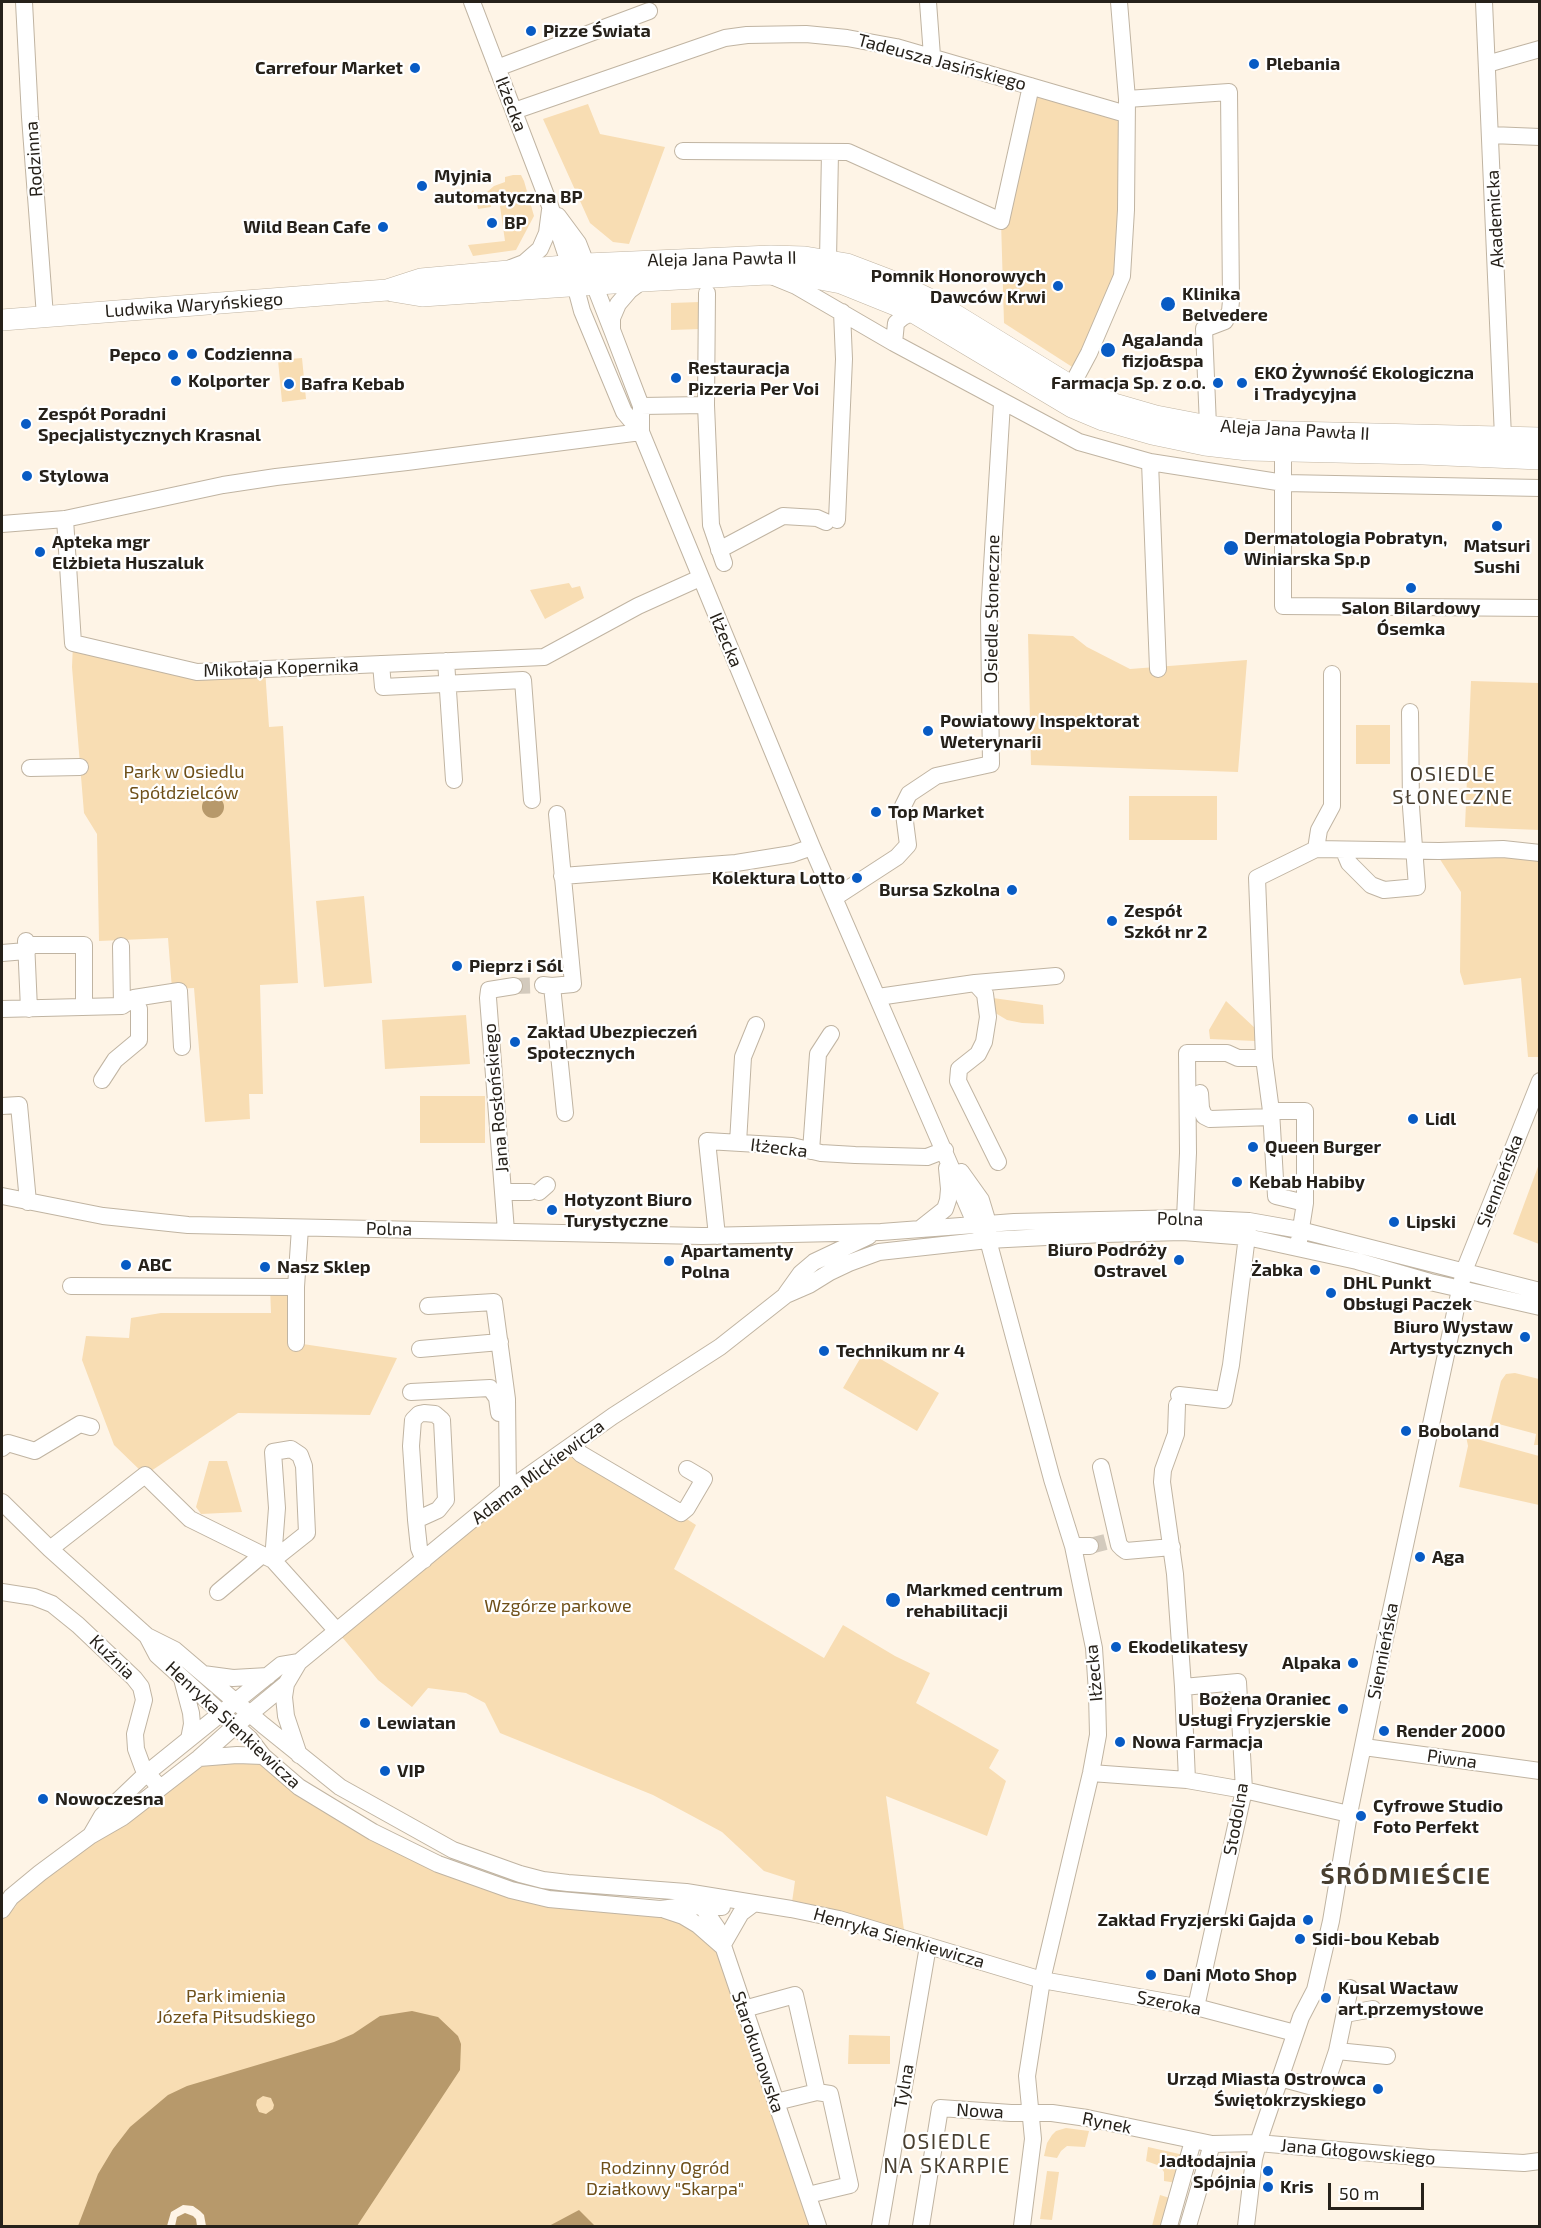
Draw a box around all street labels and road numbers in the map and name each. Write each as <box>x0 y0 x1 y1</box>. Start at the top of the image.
street label: Tadeusza Jasińskiego <box>855 29 1029 95</box>
street label: Iłżecka <box>491 73 531 135</box>
street label: Rodzinna <box>21 120 47 198</box>
street label: Akademicka <box>1482 169 1508 269</box>
street label: Aleja Jana Pawła II <box>647 247 797 271</box>
street label: Ludwika Waryńskiego <box>104 288 284 322</box>
street label: Aleja Jana Pawła II <box>1220 415 1370 445</box>
street label: Osiedle Słoneczne <box>980 534 1004 684</box>
street label: Iłżecka <box>705 609 747 671</box>
street label: Mikołaja Kopernika <box>203 654 359 682</box>
street label: Jana Rosłońskiego <box>479 1022 513 1174</box>
street label: Siennieńska <box>1472 1131 1528 1231</box>
street label: Iłżecka <box>749 1134 809 1162</box>
street label: Polna <box>1157 1208 1203 1230</box>
street label: Polna <box>366 1218 412 1240</box>
street label: Adama Mickiewicza <box>467 1415 609 1529</box>
street label: Siennieńska <box>1363 1601 1403 1701</box>
street label: Kuźnia <box>85 1630 139 1684</box>
street label: Iłżecka <box>1081 1644 1107 1702</box>
street label: Henryka Sienkiewicza <box>161 1657 305 1793</box>
street label: Piwna <box>1426 1745 1478 1773</box>
street label: Stodolna <box>1219 1781 1253 1857</box>
street label: Henryka Sienkiewicza <box>811 1903 987 1973</box>
street label: Szeroka <box>1135 1986 1203 2020</box>
street label: Starokunowska <box>727 1988 789 2116</box>
street label: Tylna <box>890 2062 918 2110</box>
street label: Nowa <box>956 2099 1004 2123</box>
street label: Rynek <box>1080 2108 1134 2138</box>
street label: Jana Głogowskiego <box>1280 2134 1436 2170</box>

